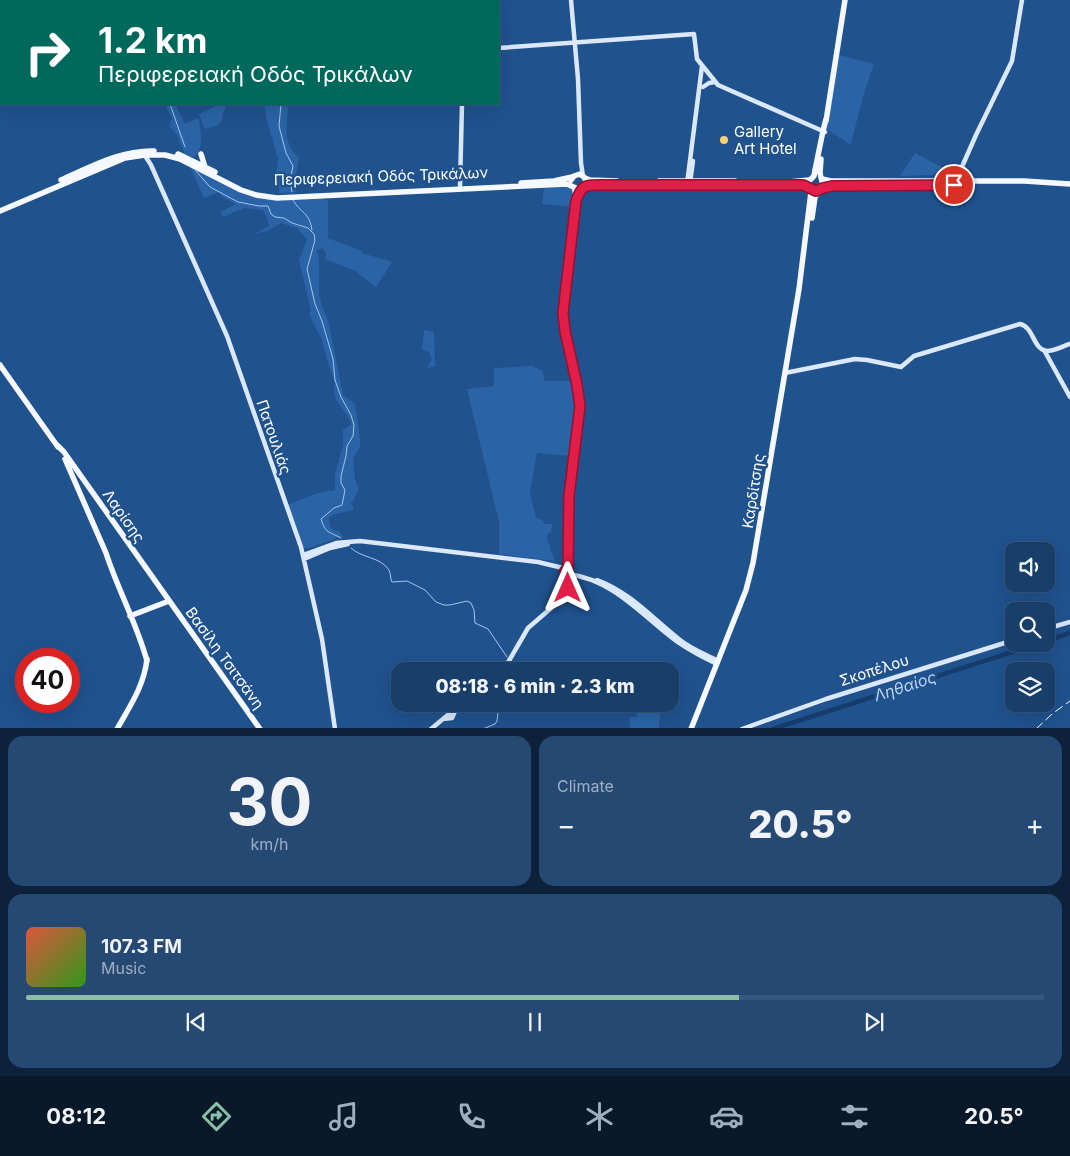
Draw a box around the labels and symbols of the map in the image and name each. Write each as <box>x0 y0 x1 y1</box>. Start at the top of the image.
place label: Gallery Art Hotel <box>734 122 797 158</box>
marker: Gallery Art Hotel <box>718 134 730 146</box>
street label: Περιφερειακή Οδός Τρικάλων <box>273 163 489 189</box>
pin <box>933 164 975 206</box>
street label: Πατουλιάς <box>252 397 296 477</box>
street label: Καρδίτσης <box>738 452 768 530</box>
street label: Λαρίσης <box>99 486 149 546</box>
position arrow <box>541 561 593 613</box>
street label: Βασίλη Τσιτσάνη <box>182 603 268 713</box>
speed limit sign: 40 <box>15 648 80 713</box>
street label: Σκοπέλου <box>837 650 911 690</box>
water label: Ληθαίος <box>870 667 939 706</box>

